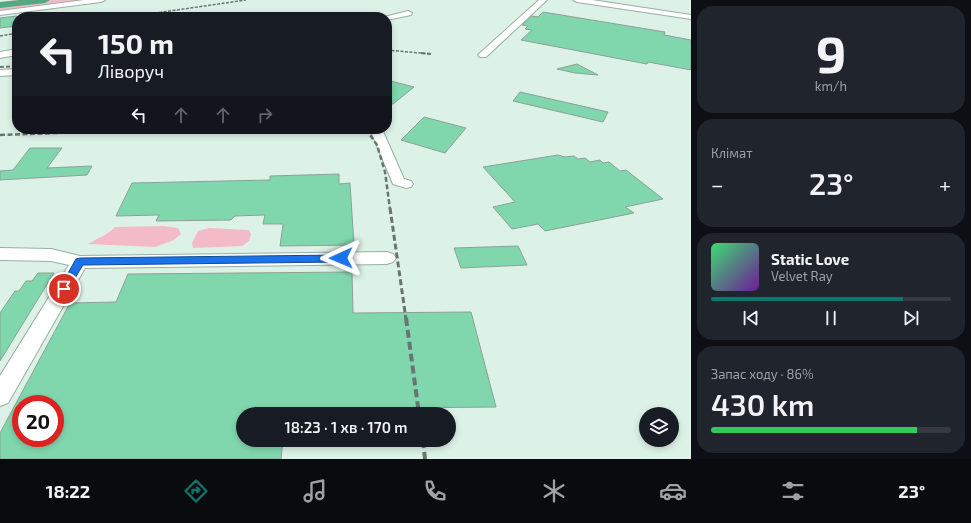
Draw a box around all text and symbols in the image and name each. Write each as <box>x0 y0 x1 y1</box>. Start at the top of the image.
text: 9 <box>816 21 846 83</box>
text: 150 m <box>98 26 174 60</box>
icon: left <box>32 28 84 80</box>
text: Ліворуч <box>98 60 164 82</box>
text: km/h <box>815 78 847 94</box>
icon: left <box>128 104 150 126</box>
icon: ahead <box>170 104 192 126</box>
icon: ahead <box>212 104 234 126</box>
icon: right <box>254 104 276 126</box>
text: Клімат <box>711 145 753 161</box>
text: 23° <box>809 165 854 201</box>
text: − <box>711 171 724 197</box>
text: + <box>939 171 951 197</box>
position arrow <box>320 237 362 279</box>
text: Static Love <box>771 250 849 268</box>
text: Velvet Ray <box>771 268 833 284</box>
pin <box>47 272 81 306</box>
icon: arrive <box>53 278 75 300</box>
icon: previous <box>740 307 762 329</box>
icon: pause <box>820 307 842 329</box>
icon: next <box>900 307 922 329</box>
text: Запас ходу · 86% <box>711 366 814 382</box>
text: 430 km <box>711 386 814 422</box>
speed limit sign: 20 <box>12 395 64 447</box>
map controls <box>639 407 679 447</box>
button: layers <box>639 407 679 447</box>
text: 18:23 · 1 хв · 170 m <box>285 418 407 436</box>
icon: directions <box>182 477 210 505</box>
icon: music <box>301 477 329 505</box>
icon: phone <box>421 477 449 505</box>
icon: climate <box>540 477 568 505</box>
icon: car <box>659 477 687 505</box>
icon: filters <box>779 477 807 505</box>
text: 18:22 <box>46 480 90 502</box>
text: 23° <box>898 480 925 502</box>

